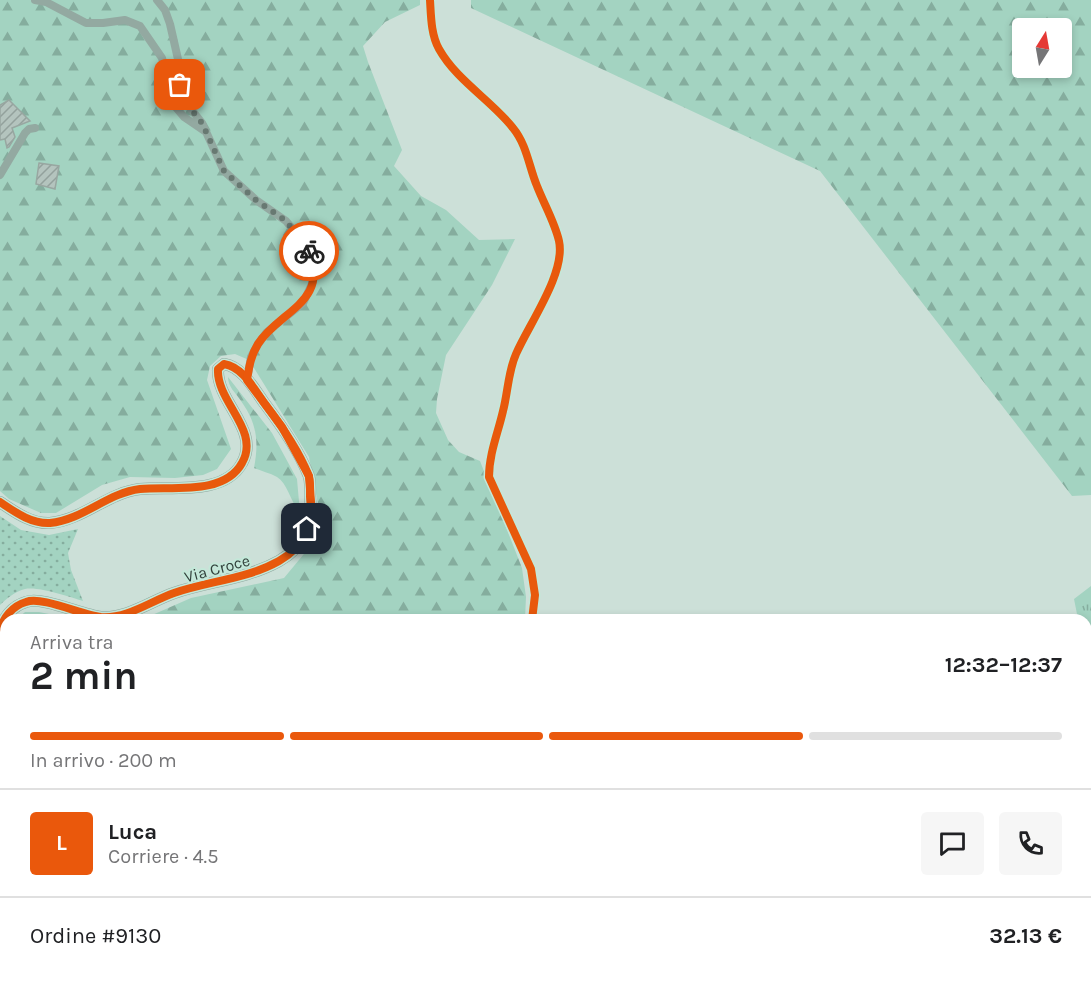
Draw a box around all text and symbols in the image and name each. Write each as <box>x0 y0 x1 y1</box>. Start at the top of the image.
north arrow <box>1012 18 1072 78</box>
map controls <box>1012 18 1072 78</box>
pin <box>154 59 205 110</box>
icon: bag <box>163 68 196 101</box>
courier <box>279 221 339 281</box>
icon: bike <box>293 235 326 268</box>
pin <box>281 503 332 554</box>
icon: home <box>290 512 323 545</box>
street label: Via Croce <box>182 551 252 586</box>
text: Arriva tra <box>30 631 113 654</box>
text: 12:32–12:37 <box>945 652 1062 678</box>
text: 2 min <box>30 653 138 699</box>
text: In arrivo · 200 m <box>30 749 177 772</box>
button: chat <box>921 812 984 875</box>
button: phone <box>999 812 1062 875</box>
text: Luca <box>108 819 157 845</box>
text: L <box>56 830 67 856</box>
text: Corriere · 4.5 <box>108 845 218 868</box>
text: Ordine #9130 <box>30 923 161 949</box>
text: 32.13 € <box>989 923 1062 949</box>

